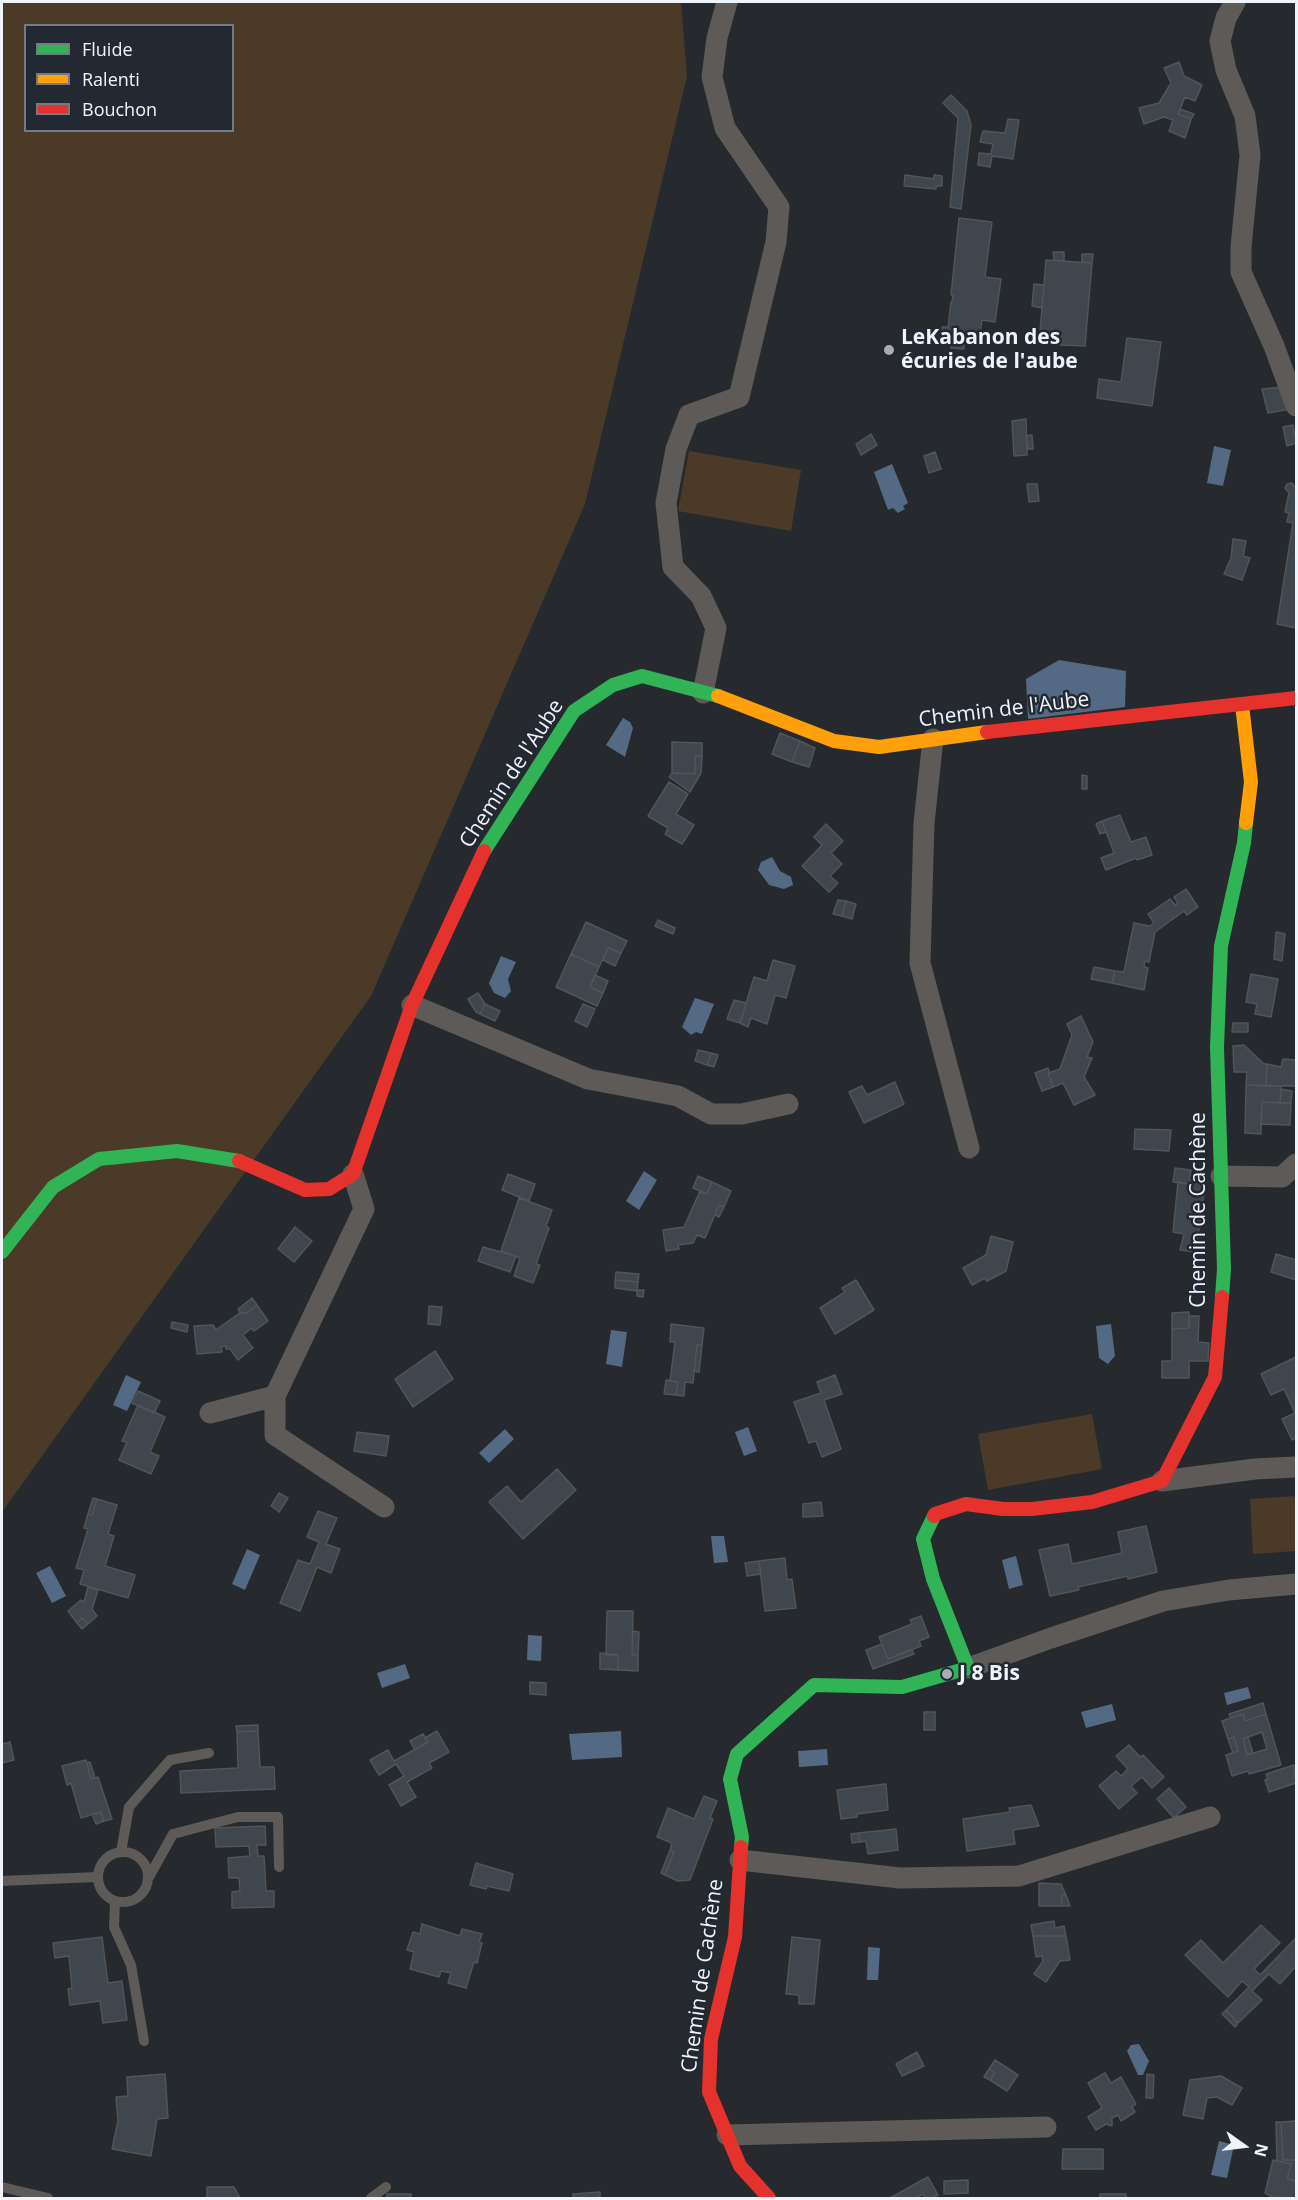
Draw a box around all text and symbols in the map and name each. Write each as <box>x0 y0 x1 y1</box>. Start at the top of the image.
legend <box>24 24 234 132</box>
text: Fluide <box>82 37 133 61</box>
text: Ralenti <box>82 67 140 91</box>
text: Bouchon <box>82 97 157 121</box>
place label: LeKabanon des écuries de l'aube <box>901 325 1078 375</box>
marker: LeKabanon des écuries de l'aube <box>882 343 896 357</box>
street label: Chemin de l'Aube <box>917 687 1091 733</box>
street label: Chemin de l'Aube <box>455 695 569 853</box>
street label: Chemin de Cachène <box>1186 1112 1212 1308</box>
place label: J 8 Bis <box>959 1661 1020 1687</box>
marker: J 8 Bis <box>940 1667 954 1681</box>
street label: Chemin de Cachène <box>677 1878 729 2074</box>
north arrow <box>1214 2116 1274 2176</box>
text: N <box>1249 2141 1274 2159</box>

